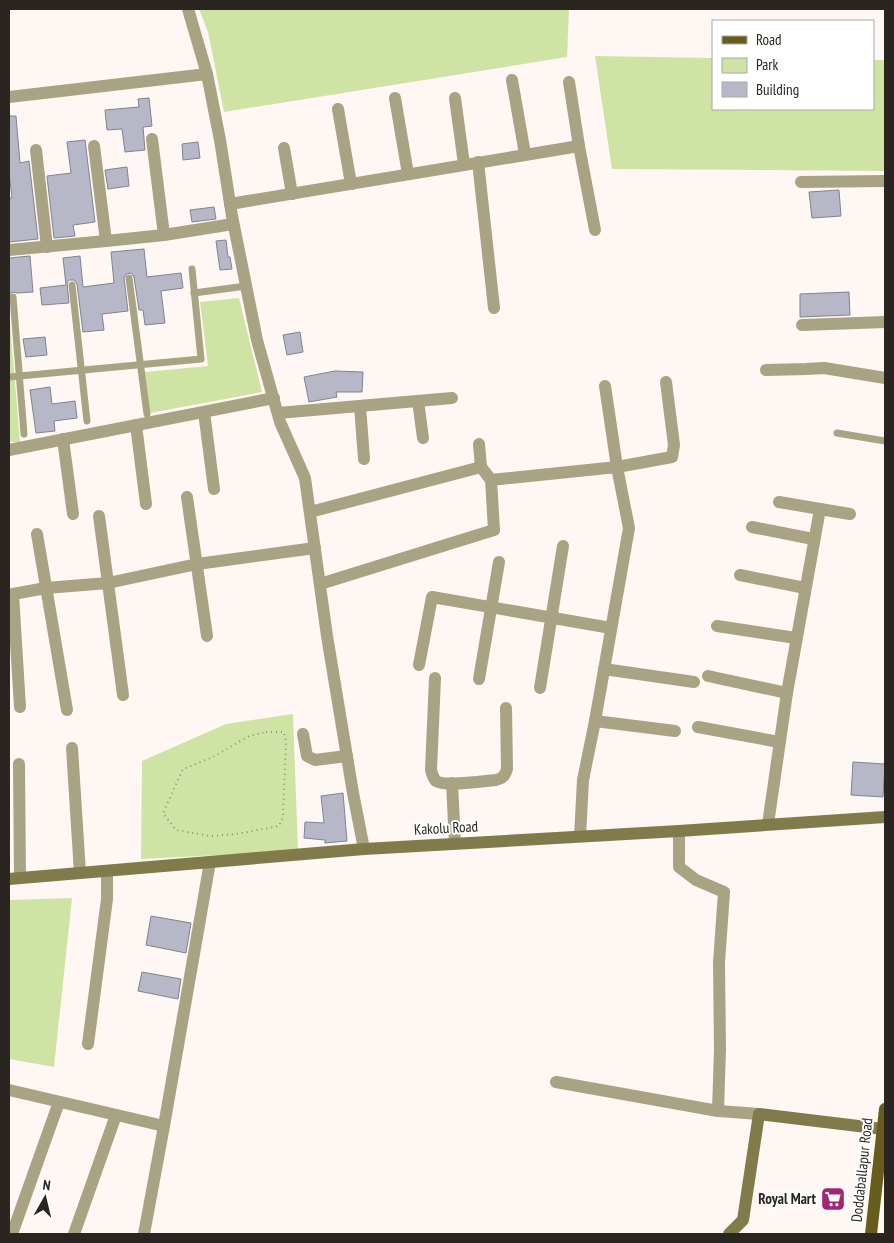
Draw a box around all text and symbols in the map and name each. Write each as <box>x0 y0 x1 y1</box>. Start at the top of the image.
legend <box>712 20 874 110</box>
text: Road <box>756 30 782 49</box>
text: Park <box>756 55 778 74</box>
text: Building <box>756 80 799 99</box>
street label: Kakolu Road <box>414 816 478 839</box>
street label: Doddaballapur Road <box>847 1117 876 1223</box>
north arrow <box>20 1173 70 1223</box>
text: N <box>42 1176 52 1195</box>
supermarket icon: Royal Mart <box>820 1186 846 1212</box>
place label: Royal Mart <box>758 1189 817 1208</box>

